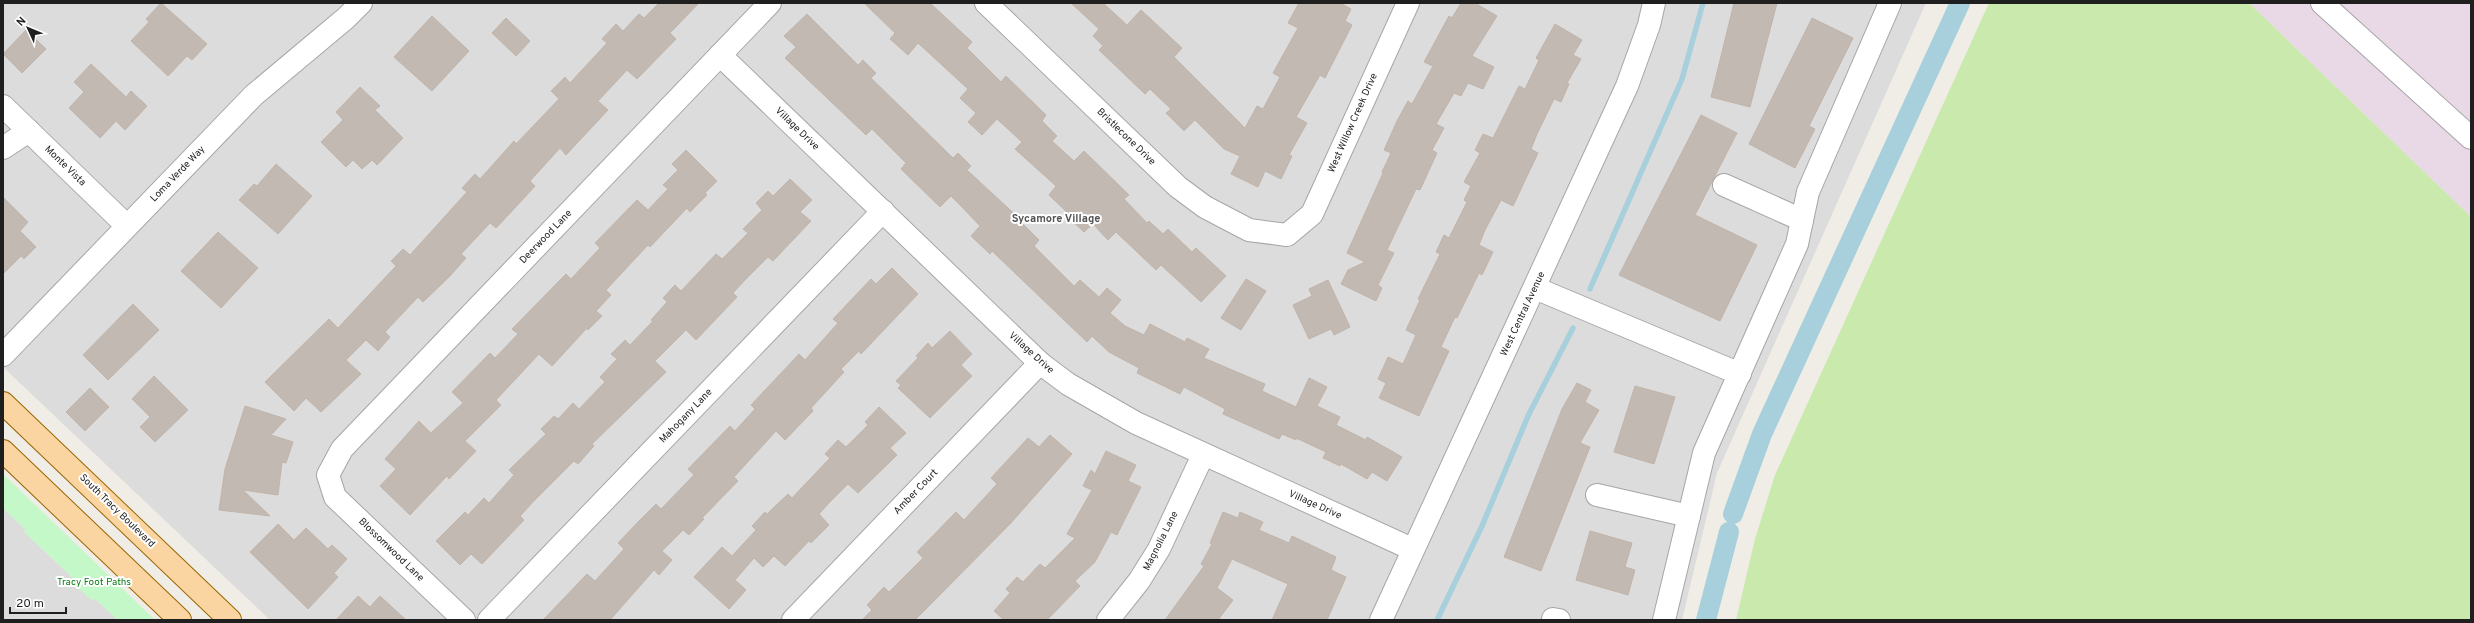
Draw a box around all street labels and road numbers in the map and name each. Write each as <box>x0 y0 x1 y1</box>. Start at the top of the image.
street label: West Willow Creek Drive <box>1325 71 1381 175</box>
street label: Village Drive <box>772 105 822 153</box>
street label: Bristlecone Drive <box>1094 106 1158 168</box>
street label: Monte Vista <box>42 143 88 189</box>
street label: Loma Verde Way <box>148 143 208 205</box>
street label: Deerwood Lane <box>517 207 575 267</box>
street label: West Central Avenue <box>1498 270 1548 358</box>
street label: Village Drive <box>1006 329 1056 377</box>
street label: Mahogany Lane <box>657 386 715 446</box>
street label: Amber Court <box>891 466 941 518</box>
street label: South Tracy Boulevard <box>76 472 158 550</box>
street label: Village Drive <box>1286 488 1344 522</box>
street label: Magnolia Lane <box>1140 509 1182 573</box>
street label: Blossomwood Lane <box>355 515 427 585</box>

